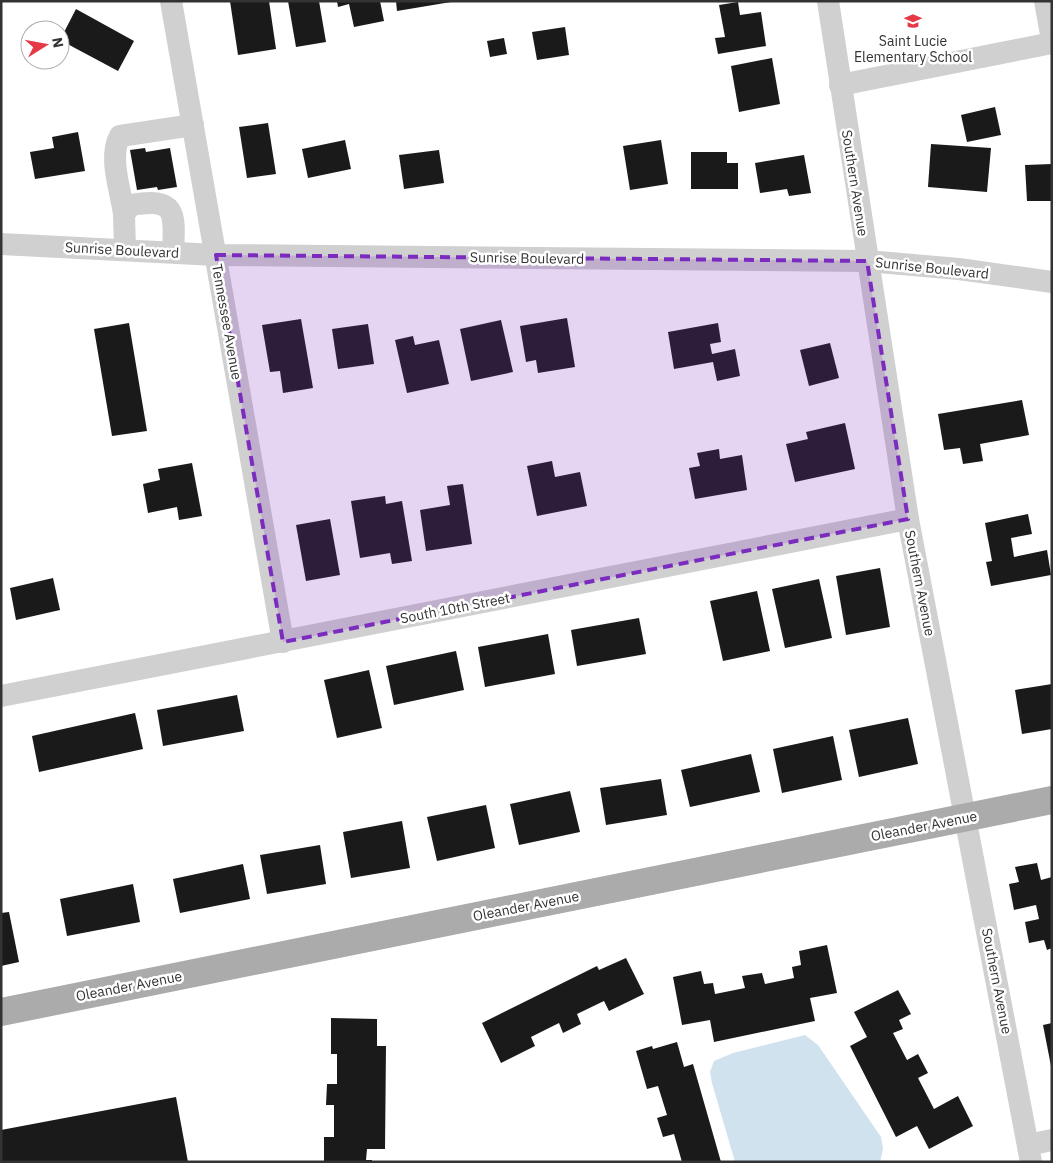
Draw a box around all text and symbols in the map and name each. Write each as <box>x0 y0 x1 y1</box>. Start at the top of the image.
school or university icon: Saint Lucie Elementary School <box>903 11 923 31</box>
north arrow <box>20 20 70 70</box>
place label: Saint Lucie Elementary School <box>854 32 972 66</box>
text: N <box>48 36 68 49</box>
street label: Southern Avenue <box>838 128 872 238</box>
street label: Sunrise Boulevard <box>64 238 180 262</box>
street label: Sunrise Boulevard <box>470 248 584 268</box>
street label: Sunrise Boulevard <box>874 253 990 283</box>
street label: Tennessee Avenue <box>208 263 246 382</box>
street label: Southern Avenue <box>901 528 939 638</box>
street label: South 10th Street <box>399 589 512 627</box>
street label: Oleander Avenue <box>869 807 979 845</box>
street label: Oleander Avenue <box>471 887 581 925</box>
street label: Southern Avenue <box>978 926 1016 1036</box>
street label: Oleander Avenue <box>74 967 184 1005</box>

